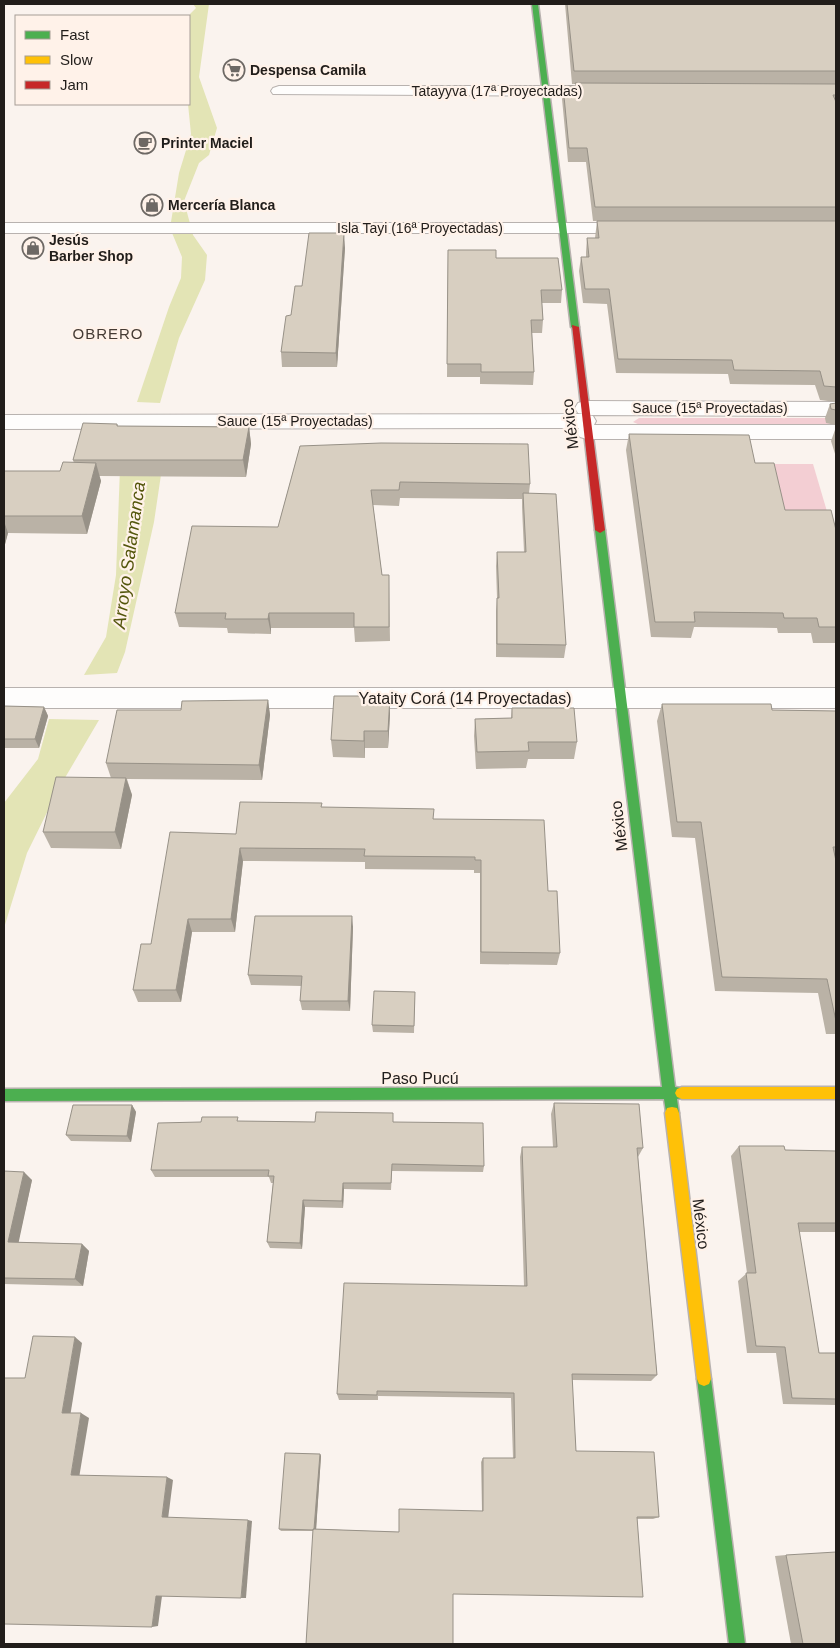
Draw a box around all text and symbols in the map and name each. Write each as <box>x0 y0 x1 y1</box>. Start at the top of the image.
legend <box>15 15 190 105</box>
text: Fast <box>60 26 90 43</box>
text: Slow <box>60 51 93 68</box>
supermarket icon: Despensa Camila <box>222 58 246 82</box>
place label: Despensa Camila <box>250 62 366 78</box>
text: Jam <box>60 76 88 93</box>
street label: Tatayyva (17ª Proyectadas) <box>412 83 582 99</box>
cafe icon: Printer Maciel <box>133 131 157 155</box>
place label: Printer Maciel <box>161 135 253 151</box>
shop icon: Mercería Blanca <box>140 193 164 217</box>
place label: Mercería Blanca <box>168 197 276 213</box>
street label: Isla Tayi (16ª Proyectadas) <box>337 220 503 236</box>
place label: Jesús Barber Shop <box>49 232 133 264</box>
shop icon: Jesús Barber Shop <box>21 236 45 260</box>
district label: OBRERO <box>72 325 144 342</box>
street label: México <box>558 398 582 450</box>
street label: Sauce (15ª Proyectadas) <box>632 400 788 416</box>
street label: Sauce (15ª Proyectadas) <box>217 413 373 429</box>
water label: Arroyo Salamanca <box>109 480 149 631</box>
street label: Yataity Corá (14 Proyectadas) <box>358 690 572 707</box>
street label: México <box>607 800 631 852</box>
street label: Paso Pucú <box>381 1070 459 1087</box>
street label: México <box>689 1198 713 1250</box>

